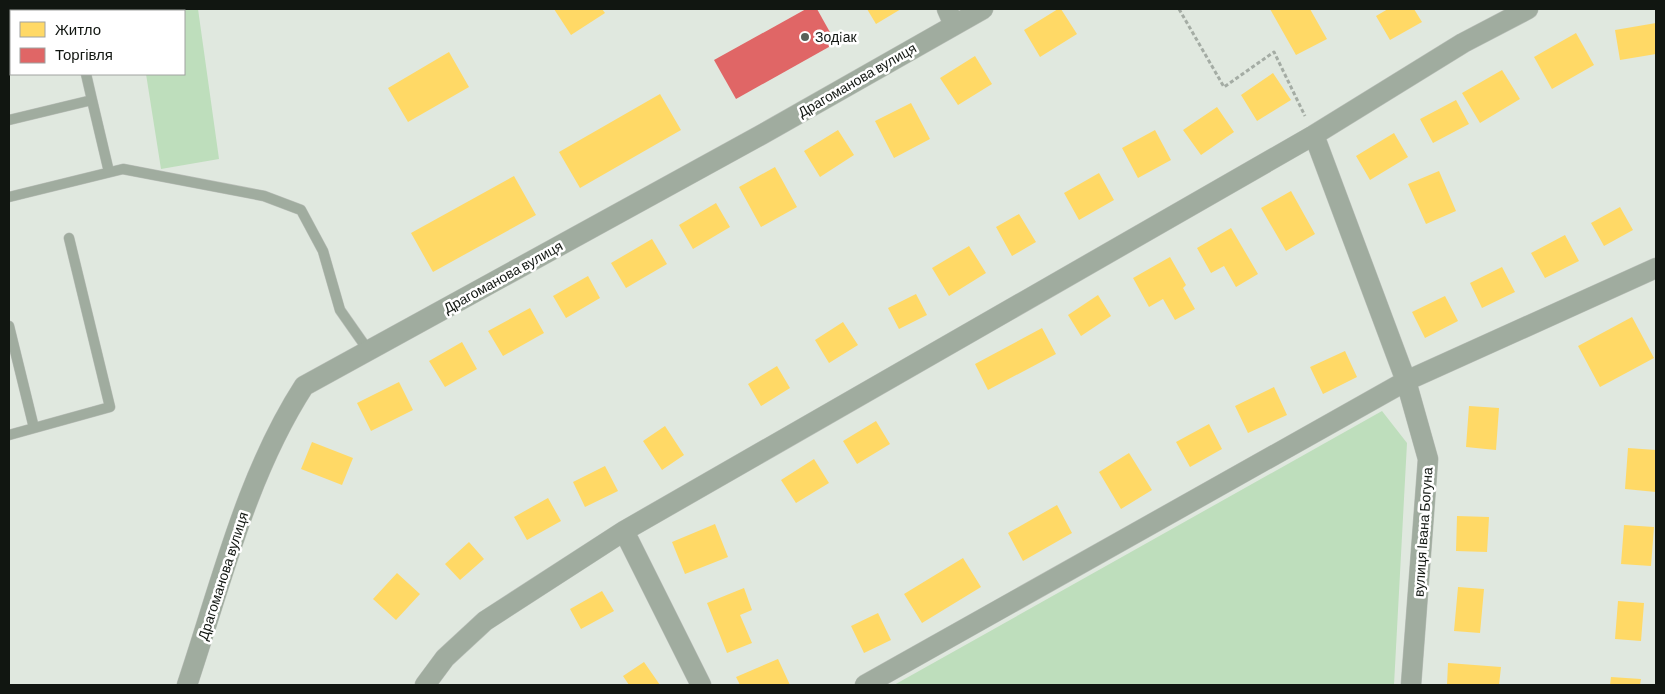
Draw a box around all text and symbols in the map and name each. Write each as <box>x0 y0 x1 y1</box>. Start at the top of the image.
legend <box>10 10 185 75</box>
text: Житло <box>55 20 101 38</box>
place label: Зодiак <box>815 28 857 45</box>
marker: Зодiак <box>799 31 811 43</box>
street label: Драгоманова вулиця <box>795 39 919 120</box>
text: Торгівля <box>55 45 113 63</box>
street label: Драгоманова вулиця <box>440 237 565 316</box>
street label: вулиця Івана Богуна <box>1409 466 1436 597</box>
street label: Драгоманова вулиця <box>194 510 251 642</box>

